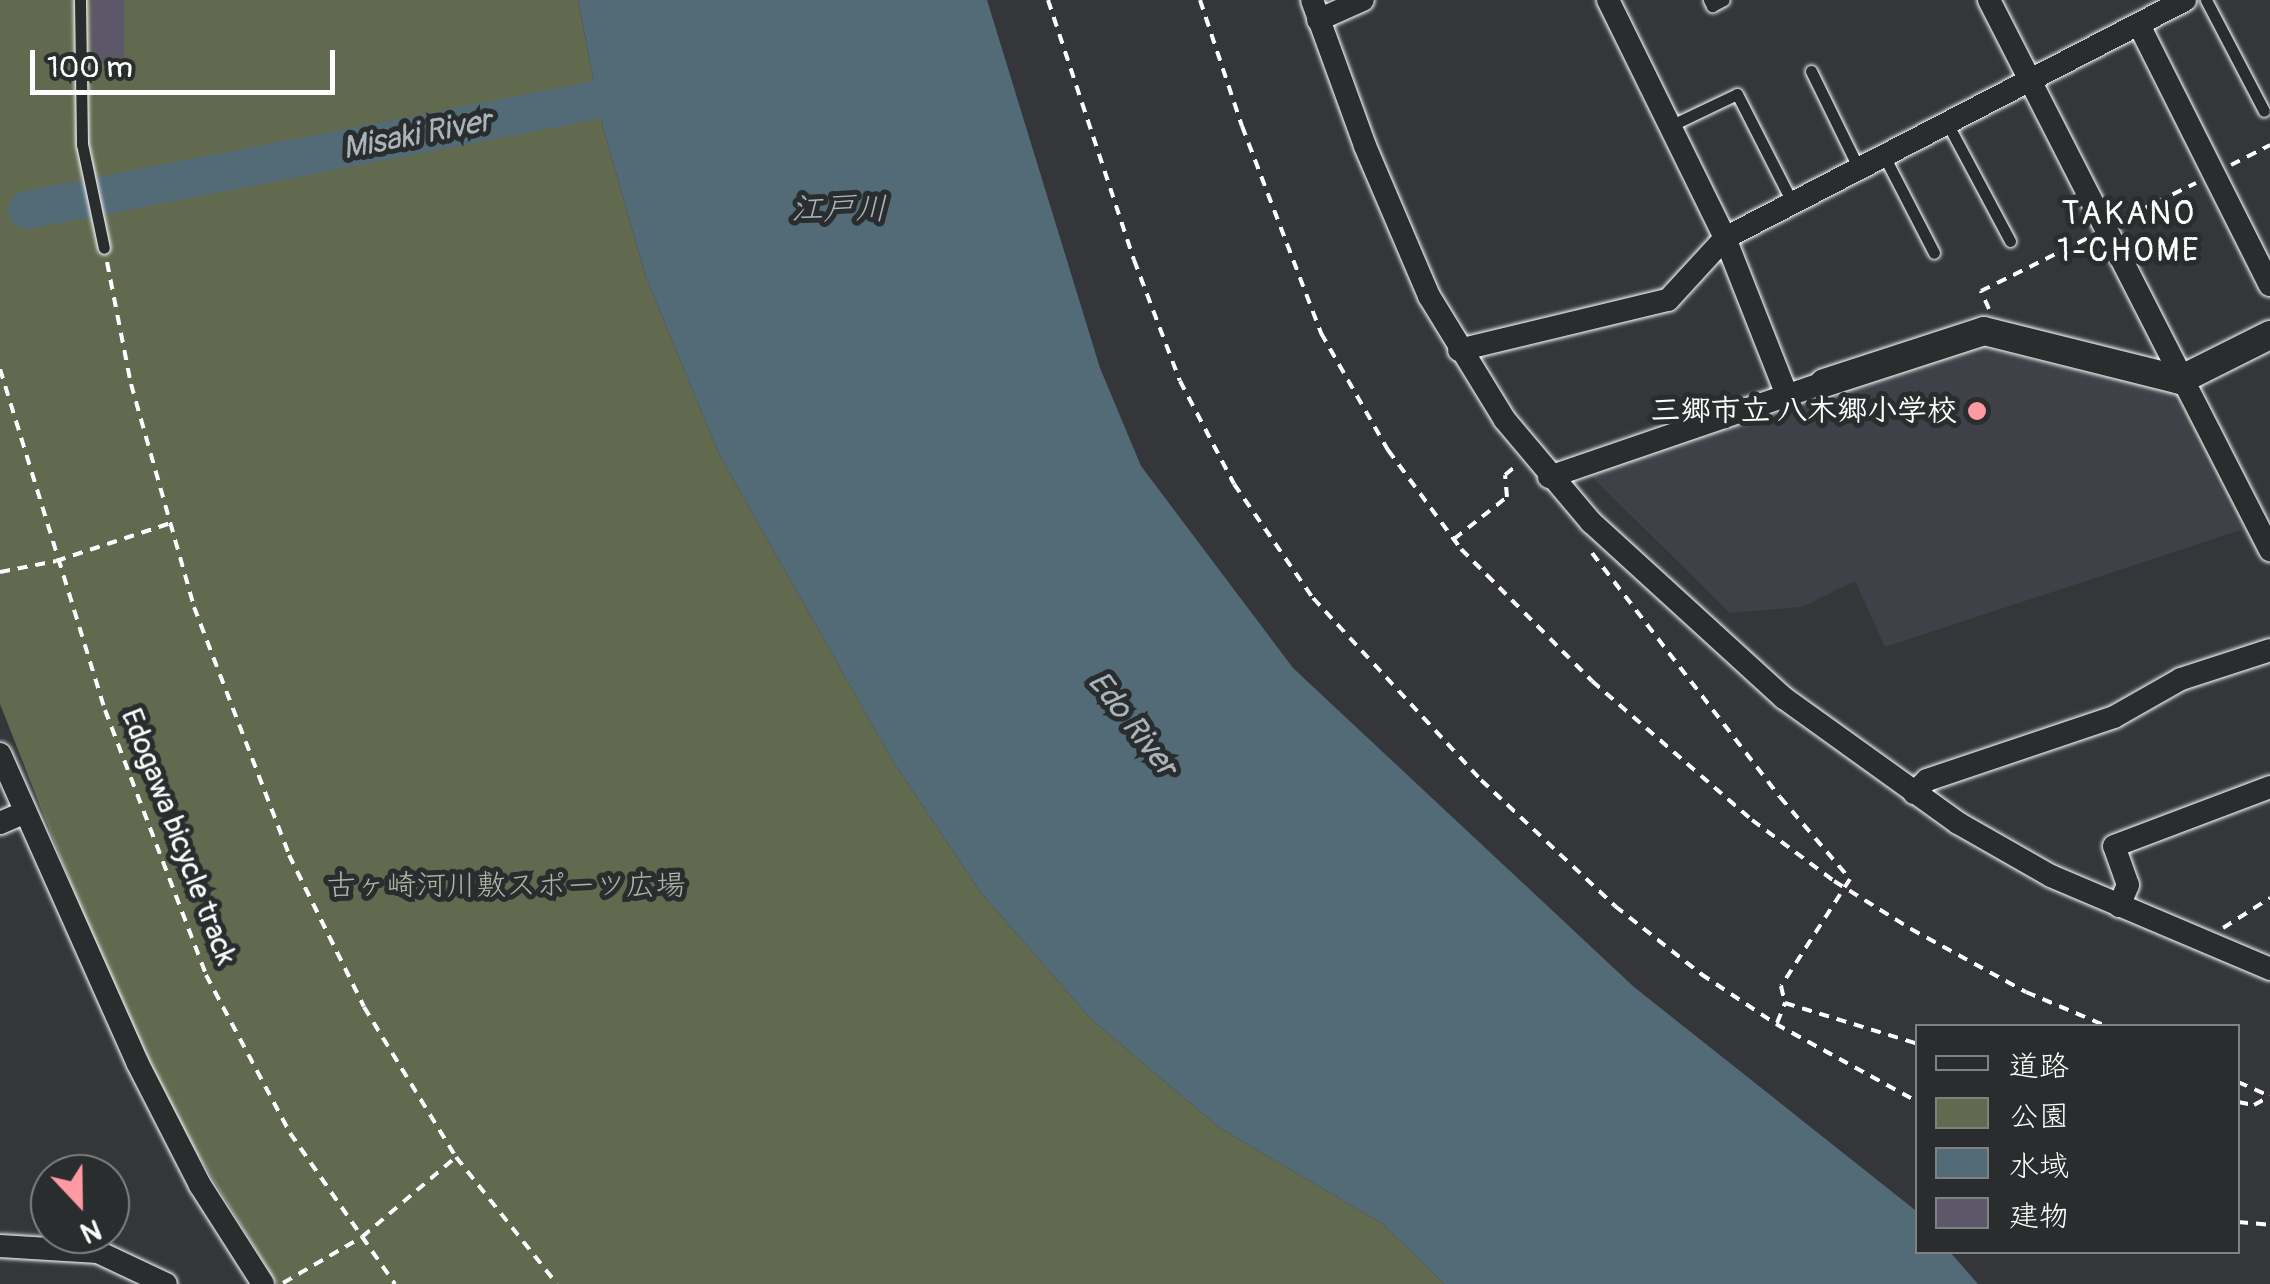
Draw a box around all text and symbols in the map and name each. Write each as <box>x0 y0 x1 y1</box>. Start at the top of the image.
scale bar <box>35 30 340 92</box>
text: 100 m <box>47 49 133 86</box>
water label: Misaki River <box>339 102 495 168</box>
water label: 江戸川 <box>791 190 887 228</box>
district label: TAKANO 1-CHOME <box>2057 196 2201 271</box>
place label: 三郷市立 八木郷小学校 <box>1650 393 1957 429</box>
marker: 三郷市立 八木郷小学校 <box>1966 400 1988 422</box>
water label: Edo River <box>1079 664 1185 784</box>
street label: Edogawa bicycle track <box>112 704 244 970</box>
park label: 古ヶ崎河川敷スポーツ広場 <box>326 868 686 904</box>
legend <box>1915 1024 2240 1254</box>
text: 道路 <box>2009 1048 2069 1085</box>
text: 公園 <box>2009 1098 2069 1135</box>
text: 水域 <box>2009 1148 2069 1185</box>
north arrow <box>30 1154 130 1254</box>
text: 建物 <box>2009 1198 2069 1235</box>
text: N <box>75 1211 106 1250</box>

